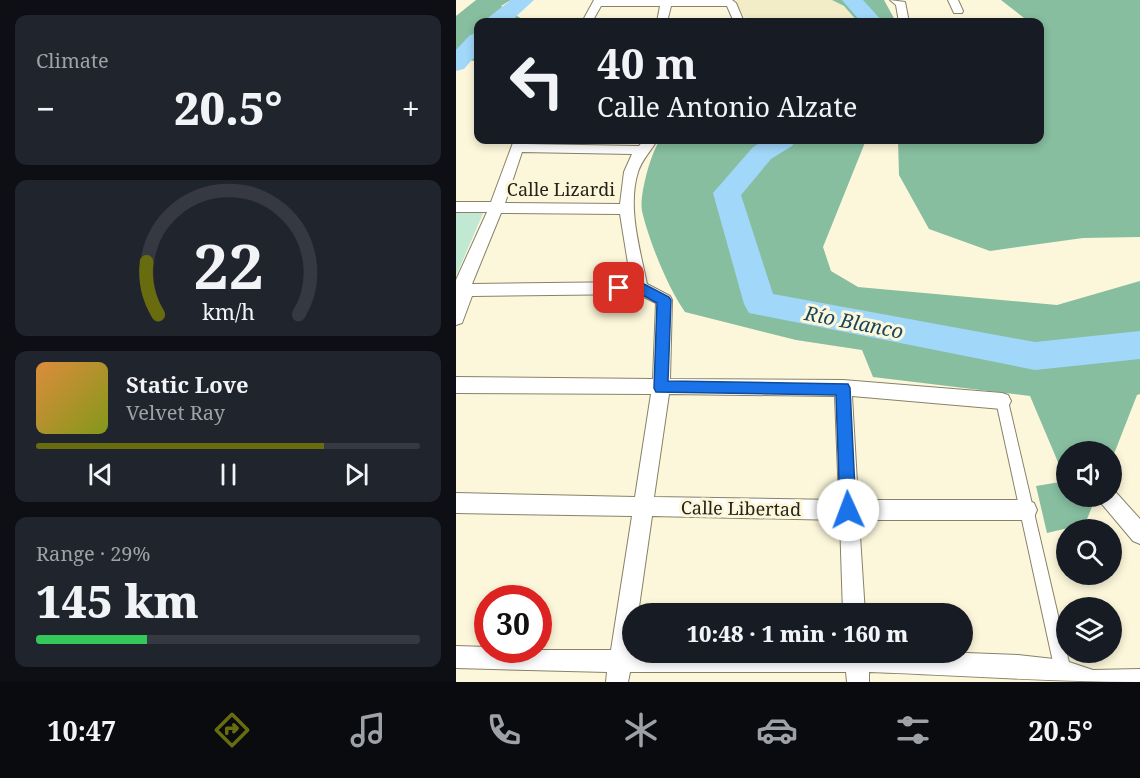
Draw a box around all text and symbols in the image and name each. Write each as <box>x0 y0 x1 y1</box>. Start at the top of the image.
text: 40 m <box>597 34 697 91</box>
icon: left <box>498 42 576 120</box>
text: Climate <box>36 47 109 74</box>
text: 20.5° <box>174 77 283 138</box>
text: − <box>36 86 55 131</box>
text: + <box>402 86 420 131</box>
text: Calle Antonio Alzate <box>597 88 858 125</box>
street label: Calle Lizardi <box>507 177 615 201</box>
text: 22 <box>193 223 263 308</box>
pin <box>593 262 644 313</box>
icon: arrive <box>602 271 635 304</box>
text: km/h <box>202 298 255 327</box>
water label: Río Blanco <box>801 299 906 345</box>
text: Static Love <box>126 369 249 399</box>
text: Velvet Ray <box>126 399 225 426</box>
map controls <box>1056 441 1122 663</box>
button: sound <box>1056 441 1122 507</box>
icon: previous <box>84 458 117 491</box>
icon: pause <box>212 458 245 491</box>
icon: next <box>340 458 373 491</box>
position arrow <box>816 478 880 542</box>
street label: Calle Libertad <box>681 495 801 521</box>
button: search <box>1056 519 1122 585</box>
text: Range · 29% <box>36 540 150 567</box>
text: 145 km <box>36 570 199 631</box>
speed limit sign: 30 <box>474 585 552 663</box>
button: layers <box>1056 597 1122 663</box>
text: 10:48 · 1 min · 160 m <box>687 618 908 648</box>
icon: directions <box>211 709 253 751</box>
icon: music <box>347 709 389 751</box>
icon: phone <box>483 709 525 751</box>
icon: climate <box>620 709 662 751</box>
icon: car <box>756 709 798 751</box>
icon: filters <box>892 709 934 751</box>
text: 10:47 <box>47 712 116 749</box>
text: 20.5° <box>1028 712 1093 749</box>

